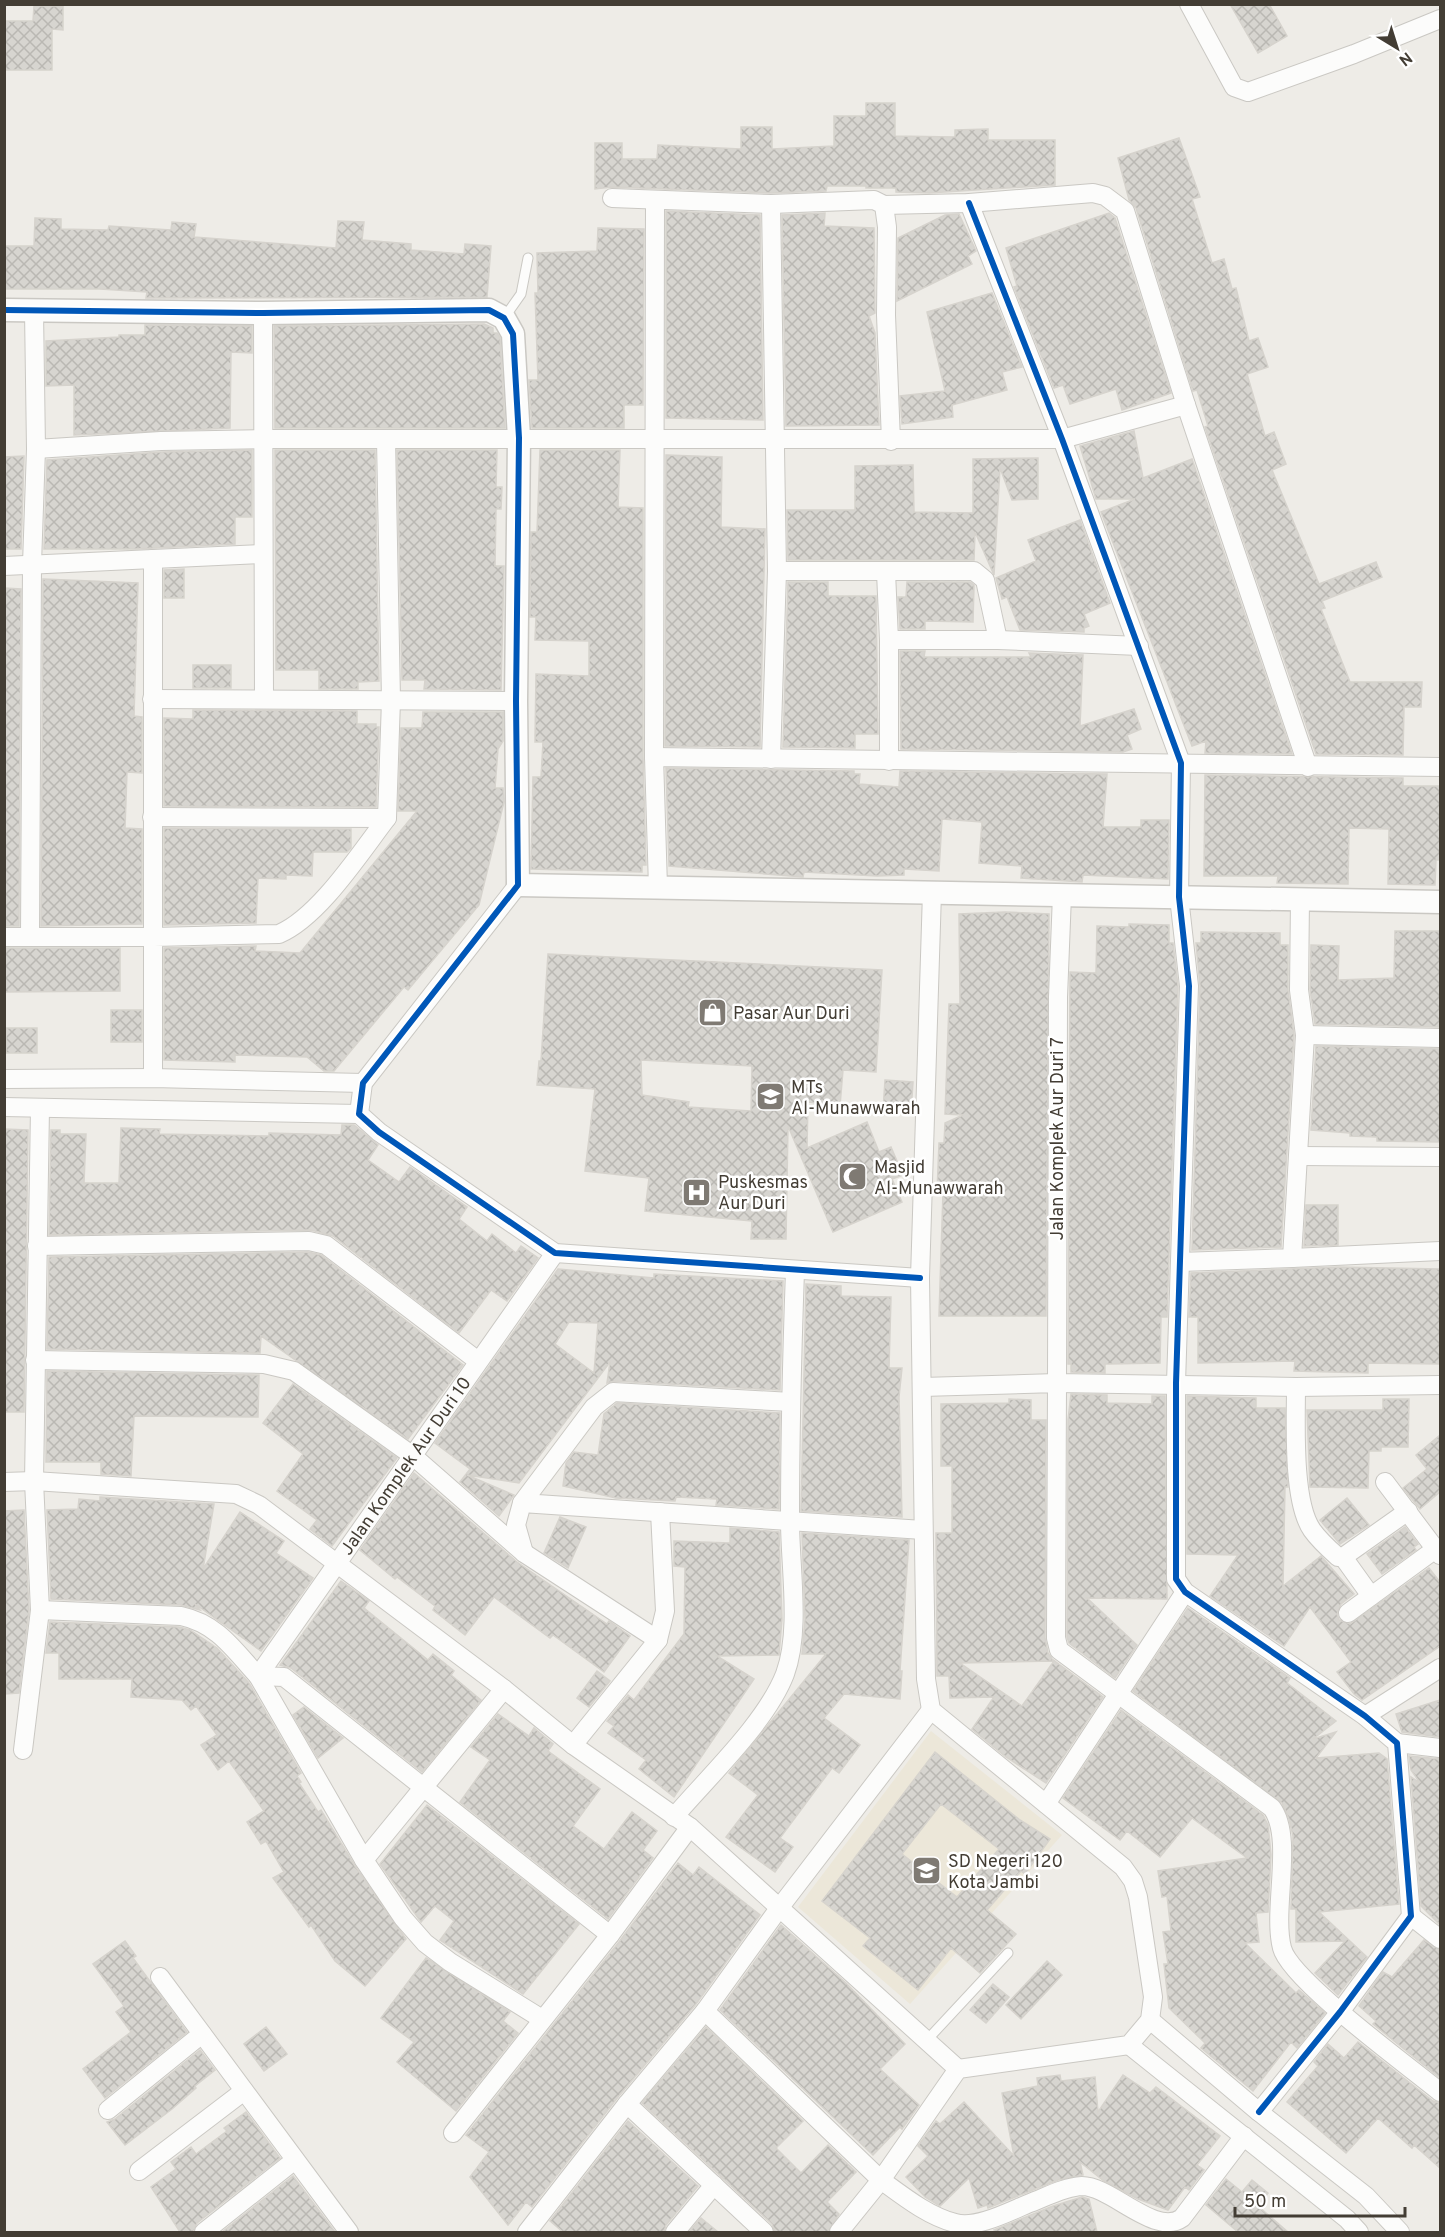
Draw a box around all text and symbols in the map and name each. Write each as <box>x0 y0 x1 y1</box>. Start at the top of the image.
north arrow <box>1367 18 1427 78</box>
text: N <box>1394 47 1416 70</box>
shop icon: Pasar Aur Duri <box>696 997 728 1029</box>
place label: Pasar Aur Duri <box>733 1003 850 1026</box>
street label: Jalan Komplek Aur Duri 7 <box>1047 1037 1070 1241</box>
place label: MTs Al-Munawwarah <box>791 1077 921 1121</box>
school or university icon: MTs Al-Munawwarah <box>754 1081 786 1113</box>
place label: Masjid Al-Munawwarah <box>874 1157 1004 1201</box>
mosque icon: Masjid Al-Munawwarah <box>837 1161 869 1193</box>
place label: Puskesmas Aur Duri <box>718 1172 808 1216</box>
hospital icon: Puskesmas Aur Duri <box>681 1176 713 1208</box>
street label: Jalan Komplek Aur Duri 10 <box>336 1373 477 1560</box>
place label: SD Negeri 120 Kota Jambi <box>948 1851 1063 1895</box>
school or university icon: SD Negeri 120 Kota Jambi <box>911 1855 943 1887</box>
scale bar <box>1235 2180 1404 2218</box>
text: 50 m <box>1244 2191 1286 2214</box>

